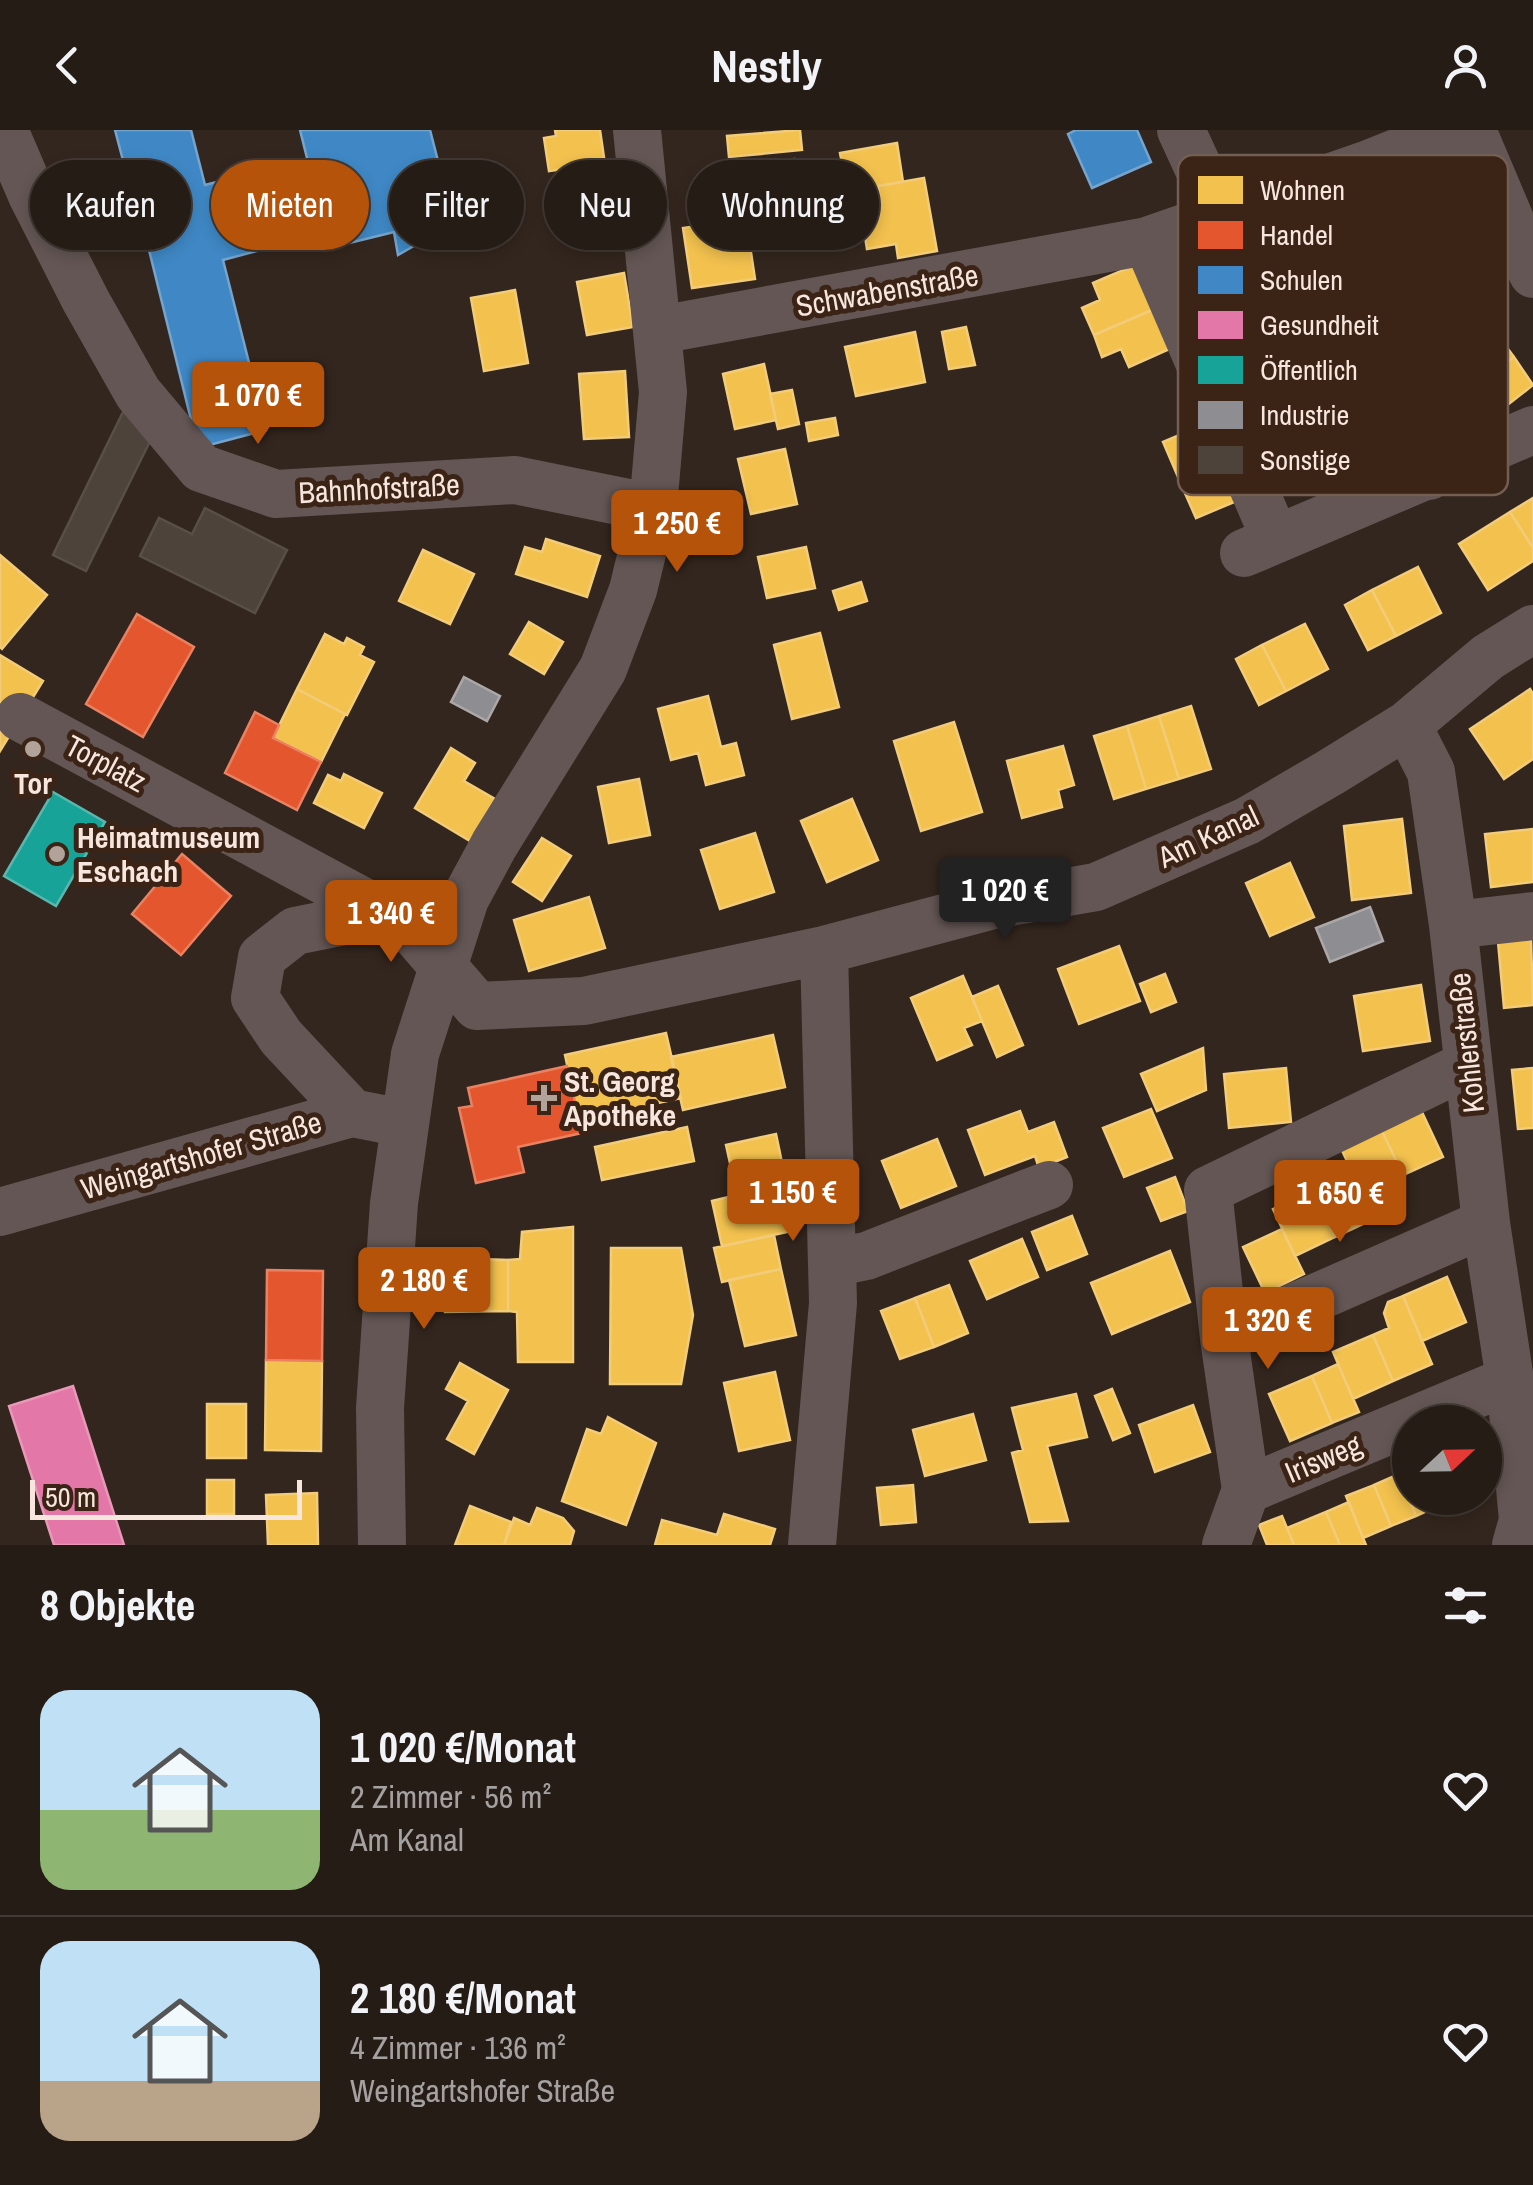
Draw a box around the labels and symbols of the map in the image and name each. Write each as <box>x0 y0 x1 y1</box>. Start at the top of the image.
legend <box>1178 155 1508 495</box>
text: Wohnen <box>1260 171 1345 209</box>
text: Handel <box>1260 216 1333 254</box>
street label: Schwabenstraße <box>793 254 981 326</box>
text: Schulen <box>1260 261 1343 299</box>
text: Gesundheit <box>1260 306 1379 344</box>
text: Öffentlich <box>1260 351 1358 389</box>
pin: 1 070 € <box>166 362 350 447</box>
text: Industrie <box>1260 396 1349 434</box>
text: Sonstige <box>1260 441 1351 479</box>
street label: Bahnhofstraße <box>297 464 461 512</box>
pin: 1 250 € <box>585 490 769 575</box>
street label: Torplatz <box>59 725 153 801</box>
marker: Tor <box>22 738 44 760</box>
place label: Tor <box>14 763 52 803</box>
street label: Am Kanal <box>1150 795 1265 877</box>
place label: Heimatmuseum Eschach <box>77 817 260 891</box>
marker: Heimatmuseum Eschach <box>46 843 68 865</box>
pin: 1 020 € <box>913 857 1097 942</box>
pin: 1 340 € <box>299 880 483 965</box>
street label: Kohlerstraße <box>1439 971 1493 1115</box>
place label: St. Georg Apotheke <box>564 1061 676 1135</box>
marker: St. Georg Apotheke <box>533 1087 555 1109</box>
street label: Weingartshofer Straße <box>76 1102 326 1208</box>
pin: 1 150 € <box>701 1159 885 1244</box>
pin: 1 650 € <box>1248 1160 1432 1245</box>
pin: 2 180 € <box>332 1247 516 1332</box>
pin: 1 320 € <box>1176 1287 1360 1372</box>
north arrow <box>1392 1405 1502 1515</box>
street label: Irisweg <box>1279 1424 1368 1492</box>
scale bar <box>30 1475 302 1520</box>

